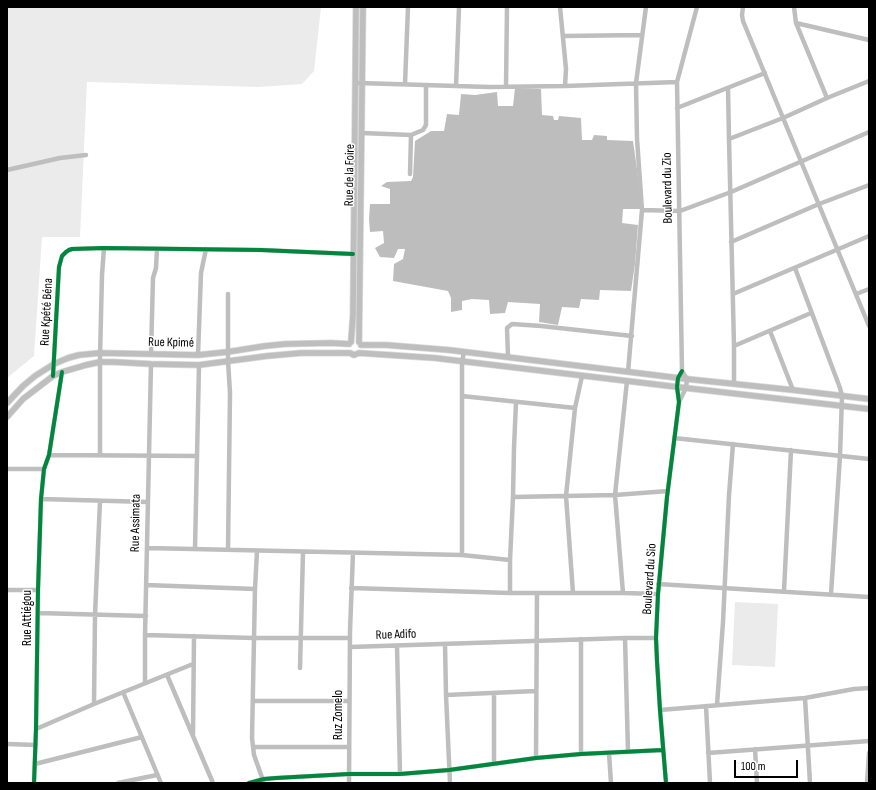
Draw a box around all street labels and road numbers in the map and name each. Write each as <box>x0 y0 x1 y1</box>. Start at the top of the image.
street label: Rue de la Foire <box>342 144 358 206</box>
street label: Boulevard du Zio <box>660 152 676 224</box>
street label: Rue Kpété Béna <box>37 278 57 346</box>
street label: Rue Kpimé <box>148 335 194 351</box>
street label: Rue Assimata <box>128 494 144 552</box>
street label: Boulevard du Sio <box>640 543 660 615</box>
street label: Rue Attiégou <box>20 590 36 646</box>
street label: Rue Adifo <box>375 626 417 644</box>
street label: Ruz Zomelo <box>331 690 347 740</box>

